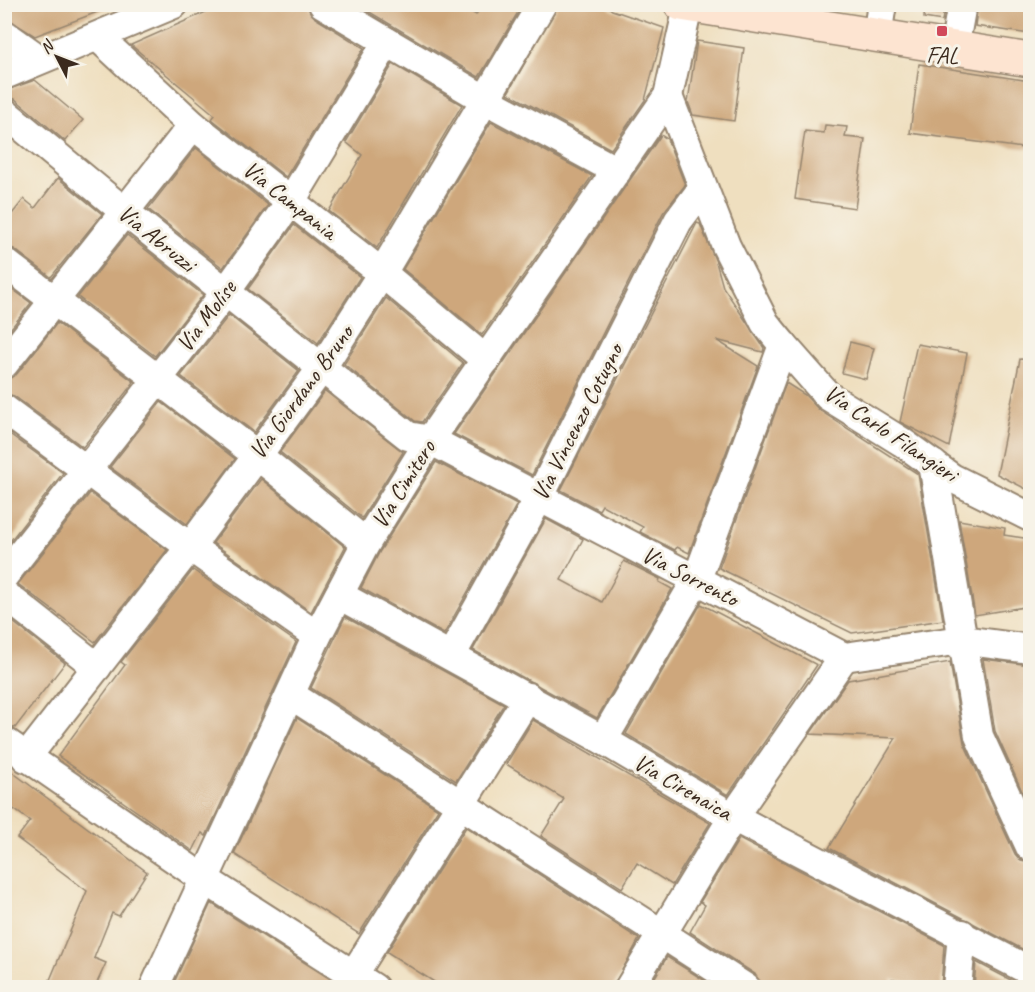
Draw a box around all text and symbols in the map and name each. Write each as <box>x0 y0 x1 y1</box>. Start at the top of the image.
marker: FAL <box>935 24 949 38</box>
north arrow <box>27 27 87 87</box>
text: N <box>36 35 59 58</box>
place label: FAL <box>926 40 959 70</box>
street label: Via Campania <box>237 154 345 247</box>
street label: Via Abruzzi <box>112 198 204 280</box>
street label: Via Molise <box>169 272 244 358</box>
street label: Via Giordano Bruno <box>242 317 361 465</box>
street label: Via Vincenzo Cotugno <box>525 336 631 505</box>
street label: Via Carlo Filangieri <box>819 377 966 491</box>
street label: Via Cimitero <box>364 433 443 534</box>
street label: Via Sorrento <box>637 539 745 614</box>
street label: Via Cirenaica <box>629 747 739 828</box>

